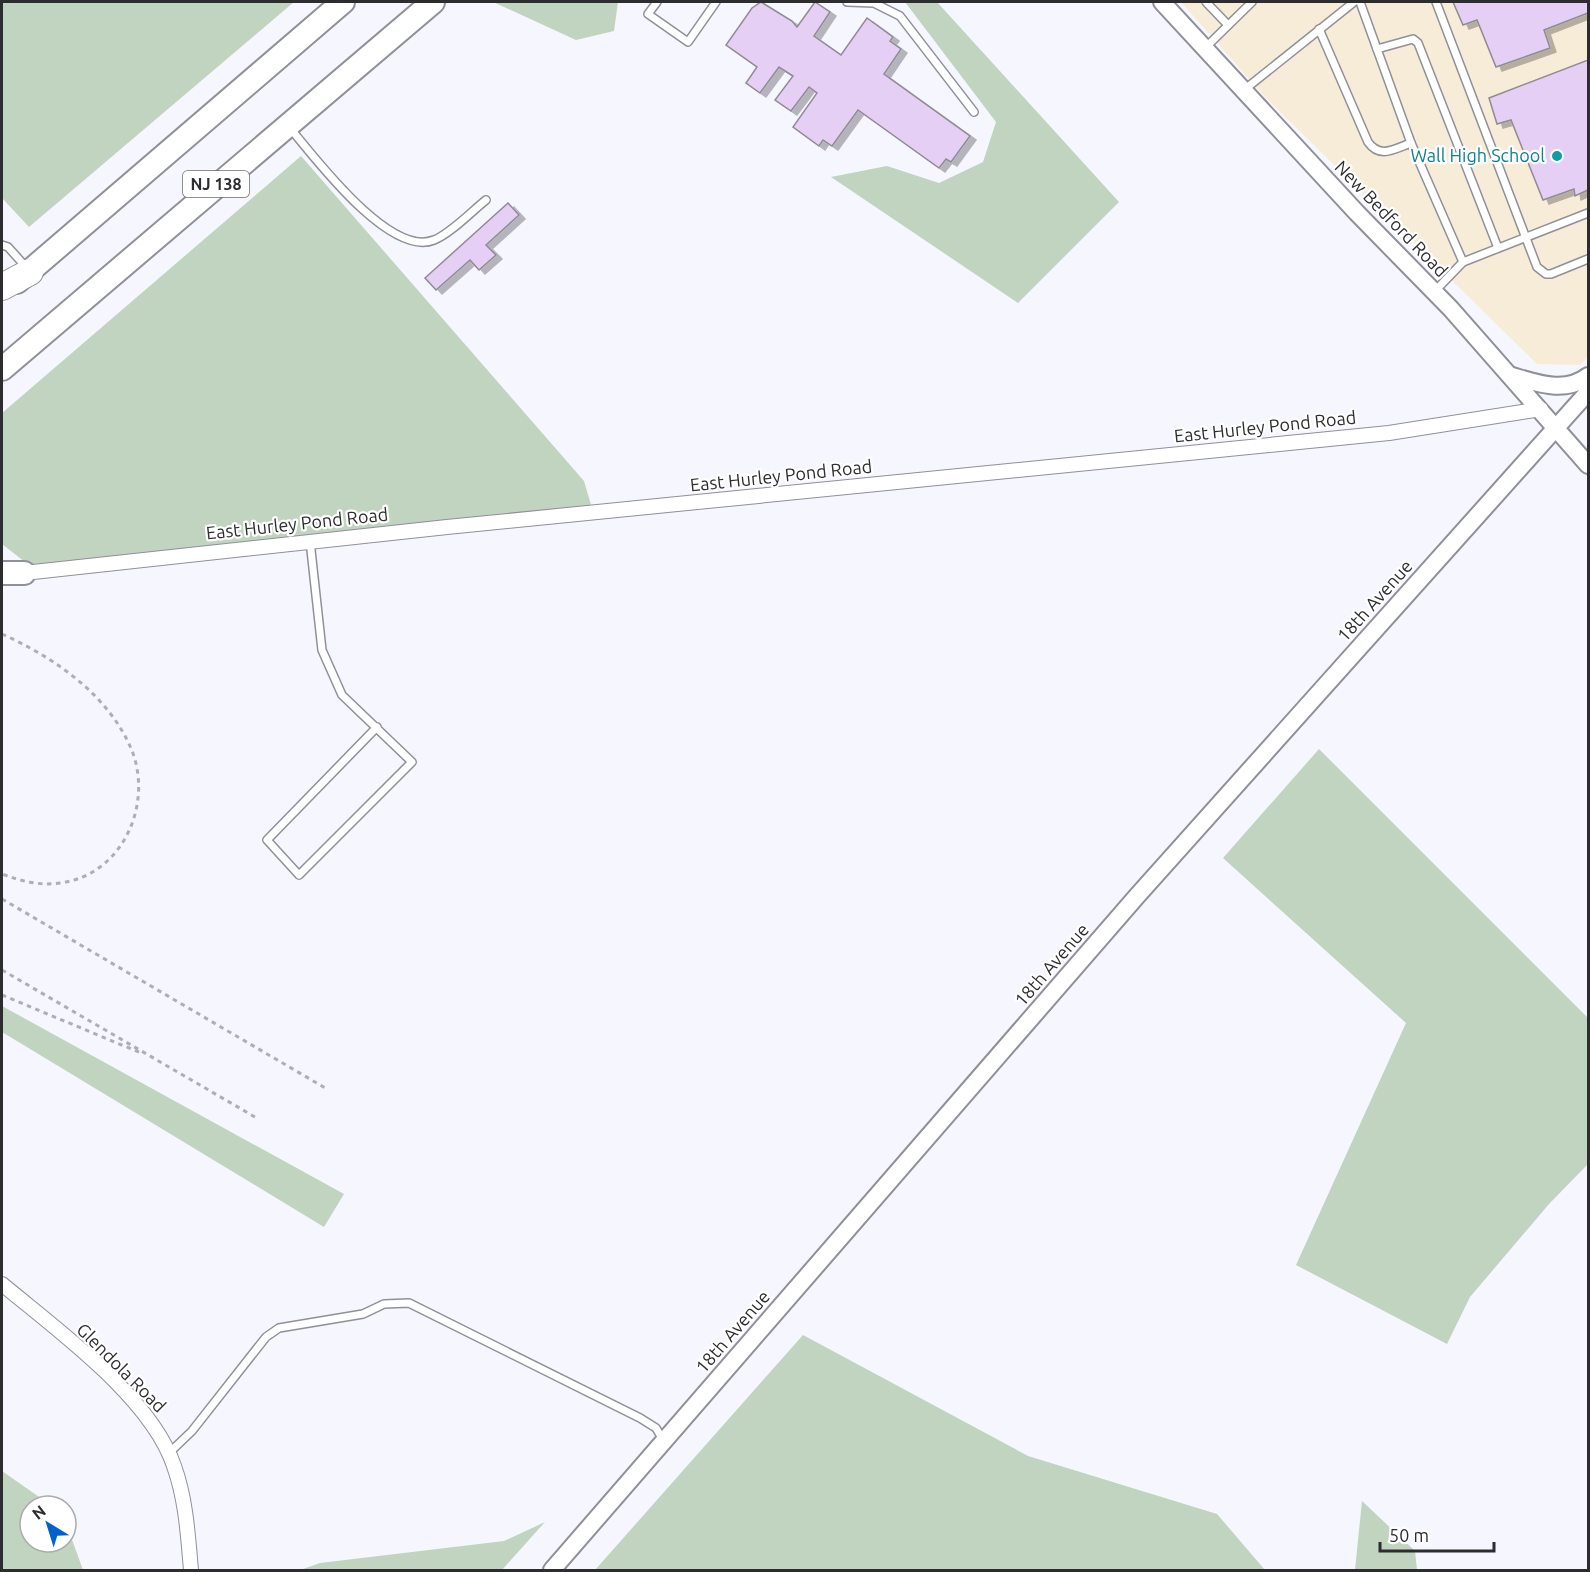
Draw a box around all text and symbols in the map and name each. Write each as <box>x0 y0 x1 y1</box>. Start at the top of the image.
place label: Wall High School <box>1410 145 1545 165</box>
marker: Wall High School <box>1550 149 1564 163</box>
street label: New Bedford Road <box>1331 156 1452 280</box>
road number: NJ 138 <box>183 171 249 197</box>
street label: East Hurley Pond Road <box>1173 406 1357 446</box>
street label: East Hurley Pond Road <box>689 455 873 495</box>
street label: East Hurley Pond Road <box>205 503 389 543</box>
street label: 18th Avenue <box>1333 556 1416 645</box>
street label: 18th Avenue <box>1010 919 1092 1010</box>
street label: 18th Avenue <box>691 1286 773 1377</box>
street label: Glendola Road <box>73 1319 170 1416</box>
north arrow <box>18 1494 78 1554</box>
text: N <box>29 1501 49 1523</box>
scale bar <box>1380 1515 1494 1553</box>
text: 50 m <box>1389 1525 1429 1545</box>

